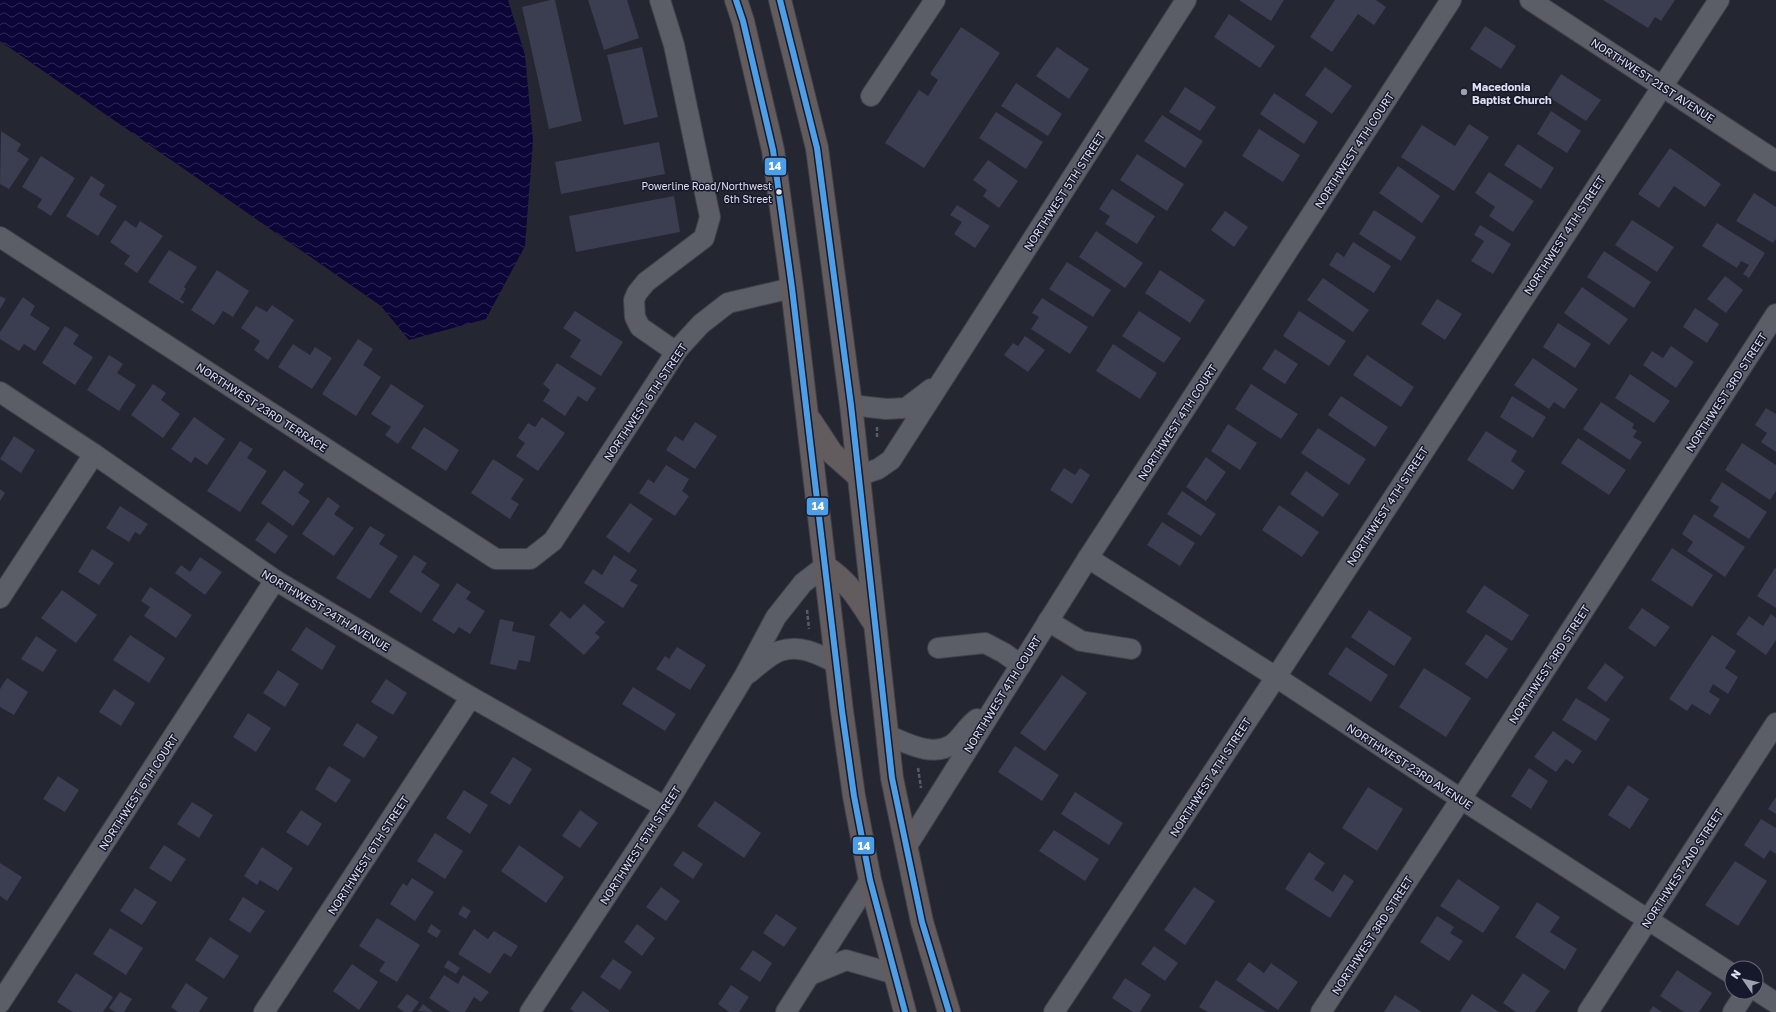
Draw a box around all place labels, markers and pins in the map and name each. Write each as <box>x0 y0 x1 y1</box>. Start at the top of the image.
place label: Macedonia Baptist Church <box>1472 80 1552 106</box>
marker: Macedonia Baptist Church <box>1459 87 1469 97</box>
place label: Powerline Road/Northwest 6th Street <box>641 180 772 205</box>
marker: Powerline Road/Northwest 6th Street <box>774 187 784 197</box>

